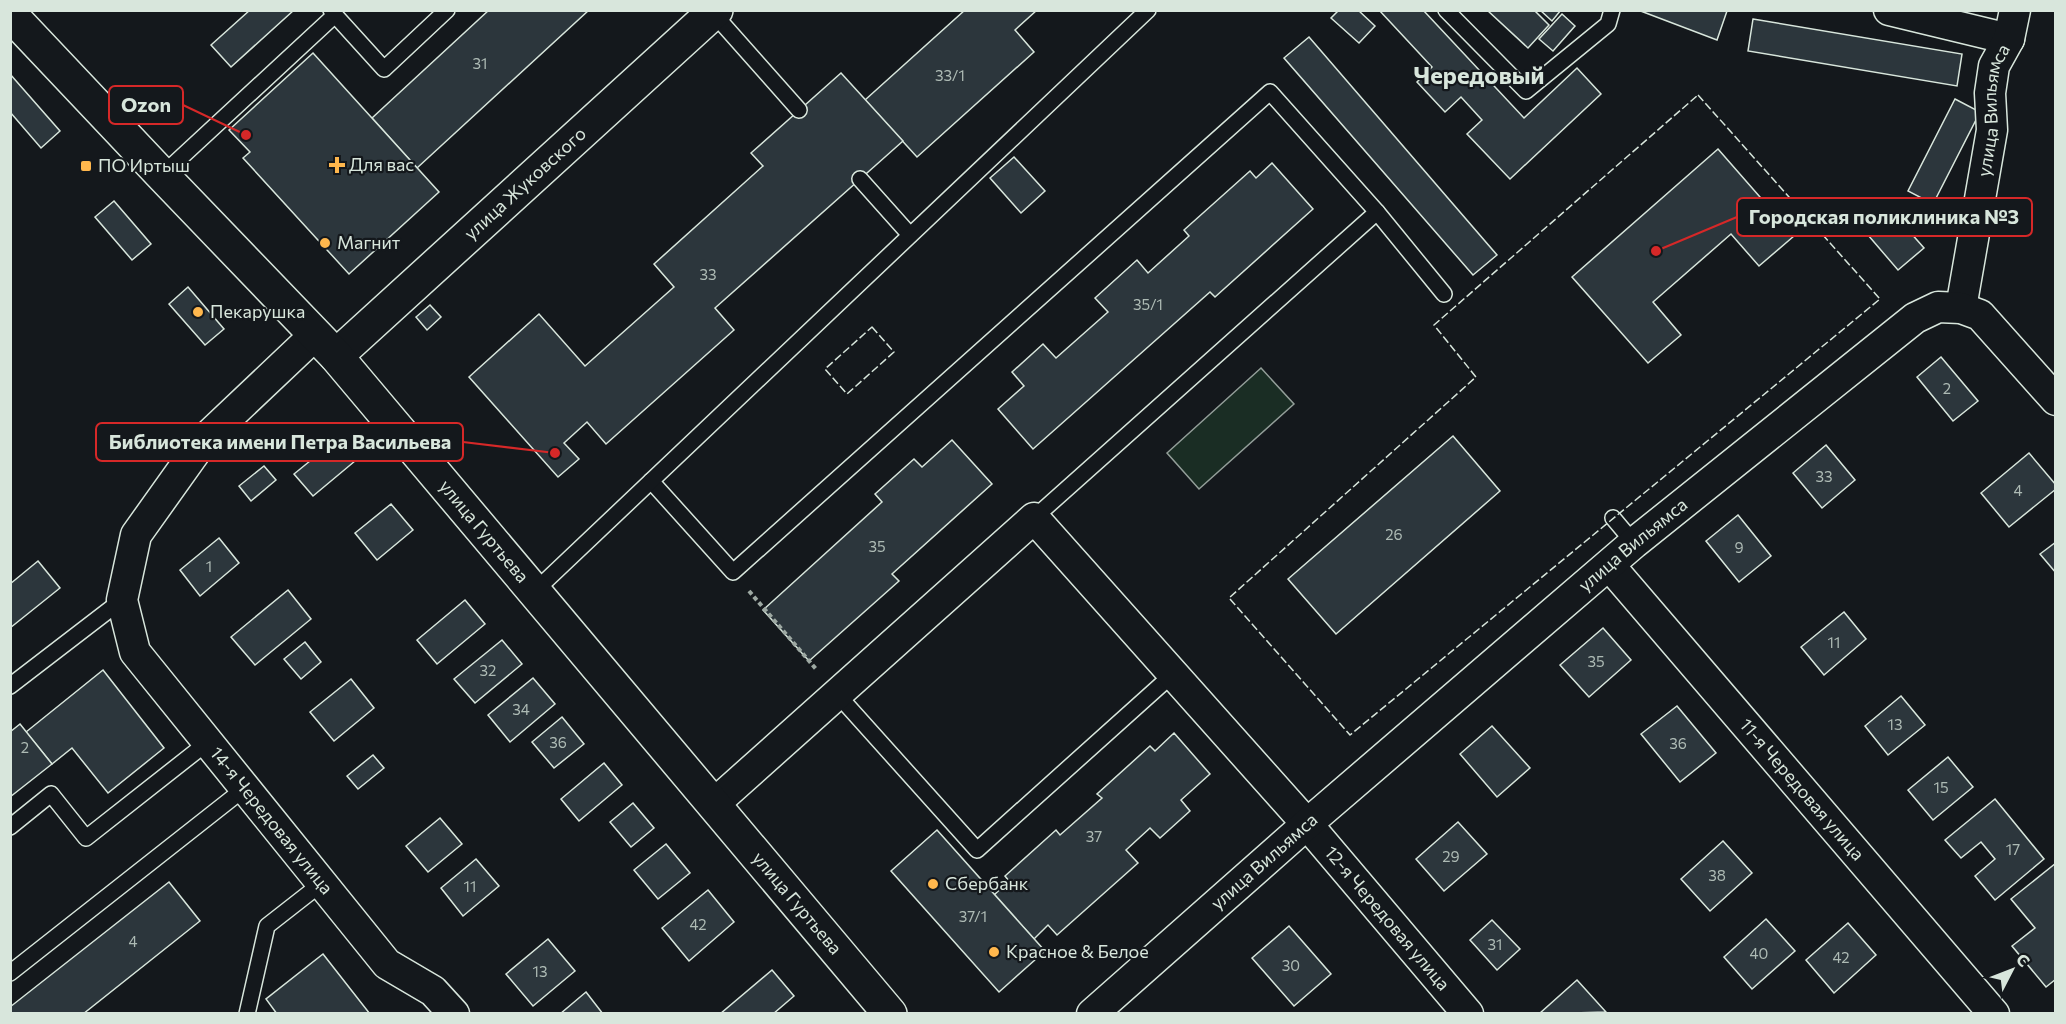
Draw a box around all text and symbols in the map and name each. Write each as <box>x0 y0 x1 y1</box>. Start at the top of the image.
street label: улица Вильямса <box>1972 40 2014 178</box>
house number: 31 <box>473 54 487 72</box>
district label: Чередовый <box>1413 60 1545 89</box>
house number: 33/1 <box>935 66 965 84</box>
callout: Ozon <box>109 86 183 124</box>
text: Ozon <box>121 92 171 116</box>
street label: улица Жуковского <box>459 122 590 244</box>
place label: Для вас <box>349 153 414 175</box>
place label: ПО Иртыш <box>98 154 190 176</box>
marker: Для вас <box>330 158 344 172</box>
marker: ПО Иртыш <box>79 159 93 173</box>
callout: Городская поликлиника №3 <box>1737 198 2032 236</box>
text: Городская поликлиника №3 <box>1749 204 2019 228</box>
place label: Магнит <box>337 231 401 253</box>
marker: Магнит <box>318 236 332 250</box>
house number: 33 <box>699 265 717 283</box>
house number: 35/1 <box>1133 295 1163 313</box>
place label: Пекарушка <box>210 300 305 322</box>
marker: Пекарушка <box>191 305 205 319</box>
house number: 2 <box>1943 379 1951 397</box>
callout: Библиотека имени Петра Васильева <box>96 423 463 461</box>
text: Библиотека имени Петра Васильева <box>109 429 451 453</box>
house number: 33 <box>1815 467 1833 485</box>
street label: улица Гуртьева <box>435 475 534 587</box>
house number: 4 <box>2014 481 2023 499</box>
street label: улица Вильямса <box>1573 493 1691 596</box>
house number: 26 <box>1385 525 1403 543</box>
house number: 35 <box>868 537 886 555</box>
house number: 9 <box>1734 538 1744 556</box>
house number: 1 <box>206 557 212 575</box>
house number: 11 <box>1828 633 1840 651</box>
house number: 35 <box>1587 652 1605 670</box>
house number: 32 <box>480 661 496 679</box>
house number: 34 <box>512 700 530 718</box>
street label: 11-я Чередовая улица <box>1735 714 1869 865</box>
house number: 13 <box>1888 715 1902 733</box>
house number: 36 <box>549 733 567 751</box>
house number: 36 <box>1669 734 1687 752</box>
house number: 2 <box>21 738 29 756</box>
street label: 14-я Чередовая улица <box>206 742 338 898</box>
house number: 15 <box>1933 778 1949 796</box>
street label: улица Вильямса <box>1206 808 1321 914</box>
house number: 37 <box>1086 827 1102 845</box>
house number: 17 <box>2006 840 2020 858</box>
street label: 12-я Чередовая улица <box>1320 841 1455 994</box>
street label: улица Гуртьева <box>748 847 847 959</box>
house number: 29 <box>1442 847 1460 865</box>
house number: 38 <box>1708 866 1726 884</box>
place label: Сбербанк <box>945 872 1029 894</box>
house number: 11 <box>464 877 476 895</box>
marker: Сбербанк <box>926 877 940 891</box>
house number: 37/1 <box>959 907 987 925</box>
house number: 42 <box>689 915 707 933</box>
house number: 4 <box>129 932 138 950</box>
house number: 31 <box>1488 935 1502 953</box>
place label: Красное & Белое <box>1006 940 1149 962</box>
north arrow <box>1982 940 2042 1000</box>
house number: 40 <box>1750 944 1768 962</box>
marker: Красное & Белое <box>987 945 1001 959</box>
house number: 42 <box>1832 948 1850 966</box>
text: С <box>2013 949 2034 970</box>
house number: 30 <box>1282 956 1300 974</box>
house number: 13 <box>533 962 547 980</box>

